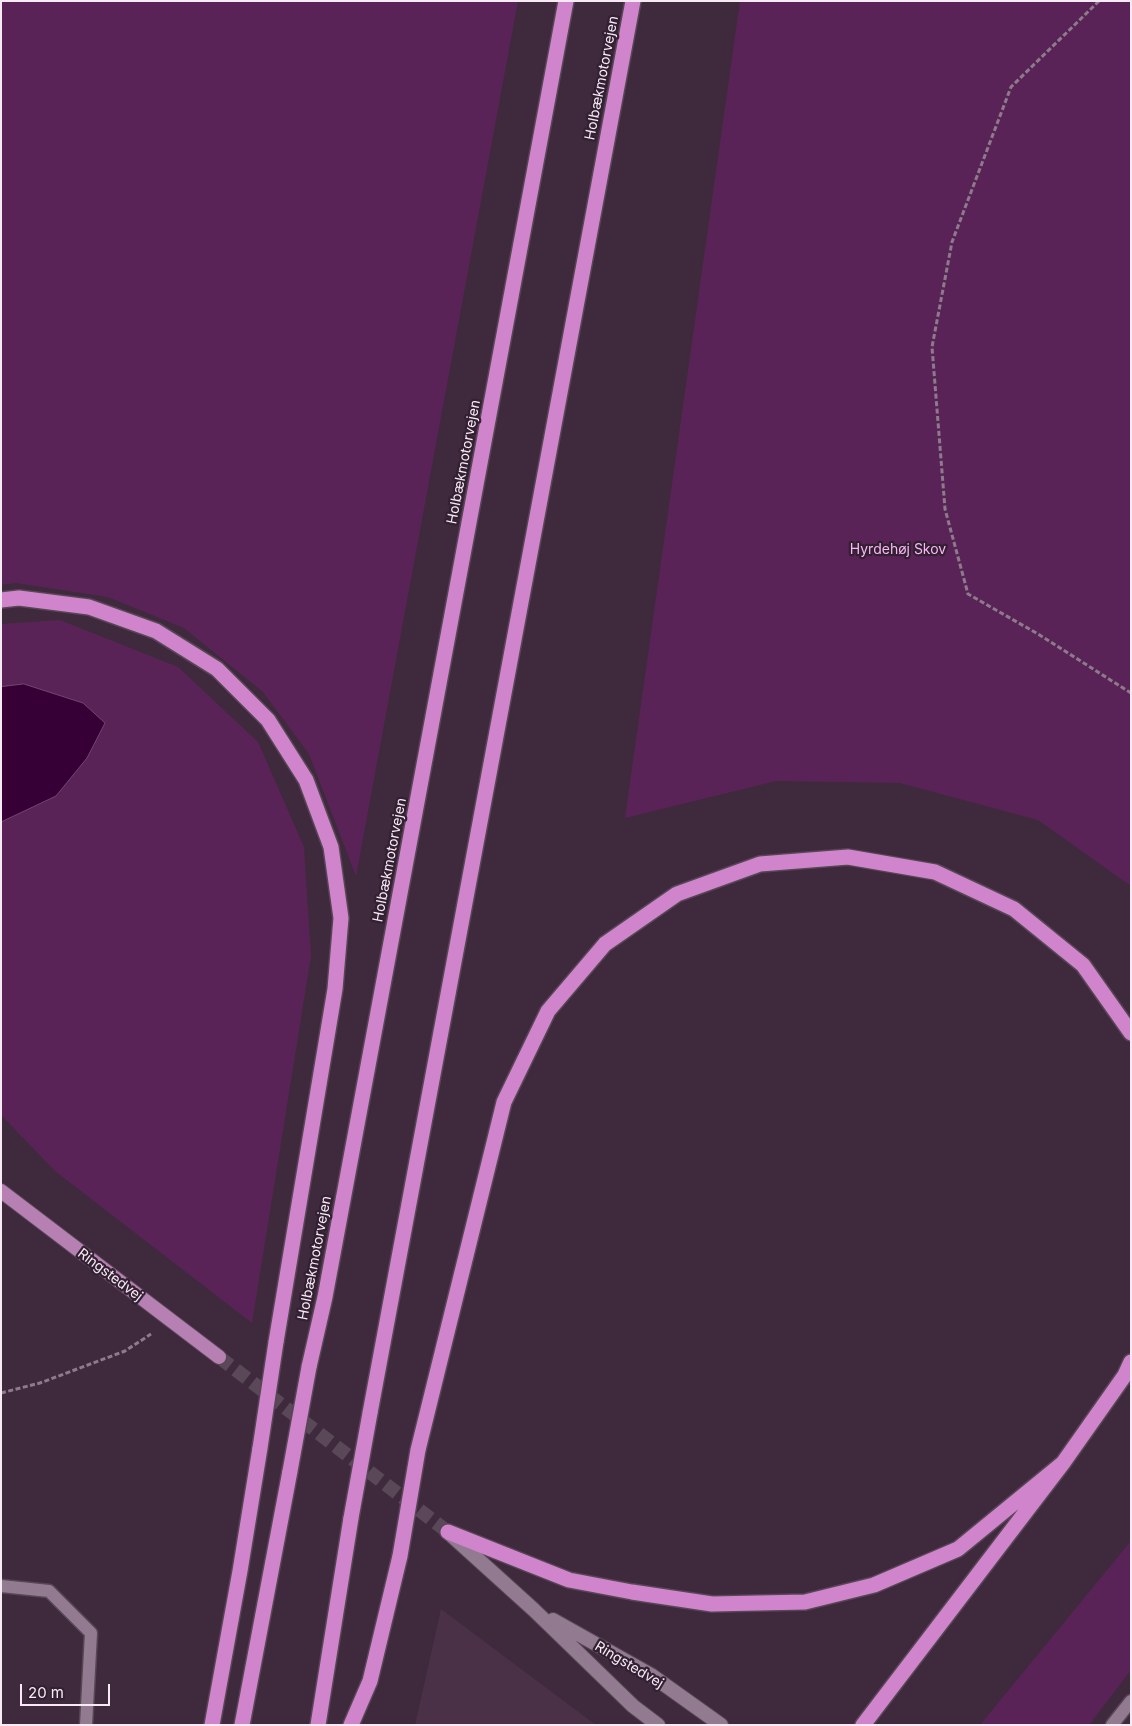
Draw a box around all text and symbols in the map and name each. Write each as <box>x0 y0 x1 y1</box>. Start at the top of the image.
street label: Holbækmotorvejen <box>582 15 622 141</box>
street label: Holbækmotorvejen <box>444 399 484 525</box>
park label: Hyrdehøj Skov <box>850 542 946 558</box>
street label: Holbækmotorvejen <box>370 797 410 923</box>
street label: Holbækmotorvejen <box>295 1195 335 1321</box>
street label: Ringstedvej <box>74 1245 146 1305</box>
street label: Ringstedvej <box>592 1638 666 1692</box>
scale bar <box>22 1674 112 1706</box>
text: 20 m <box>28 1683 64 1702</box>

